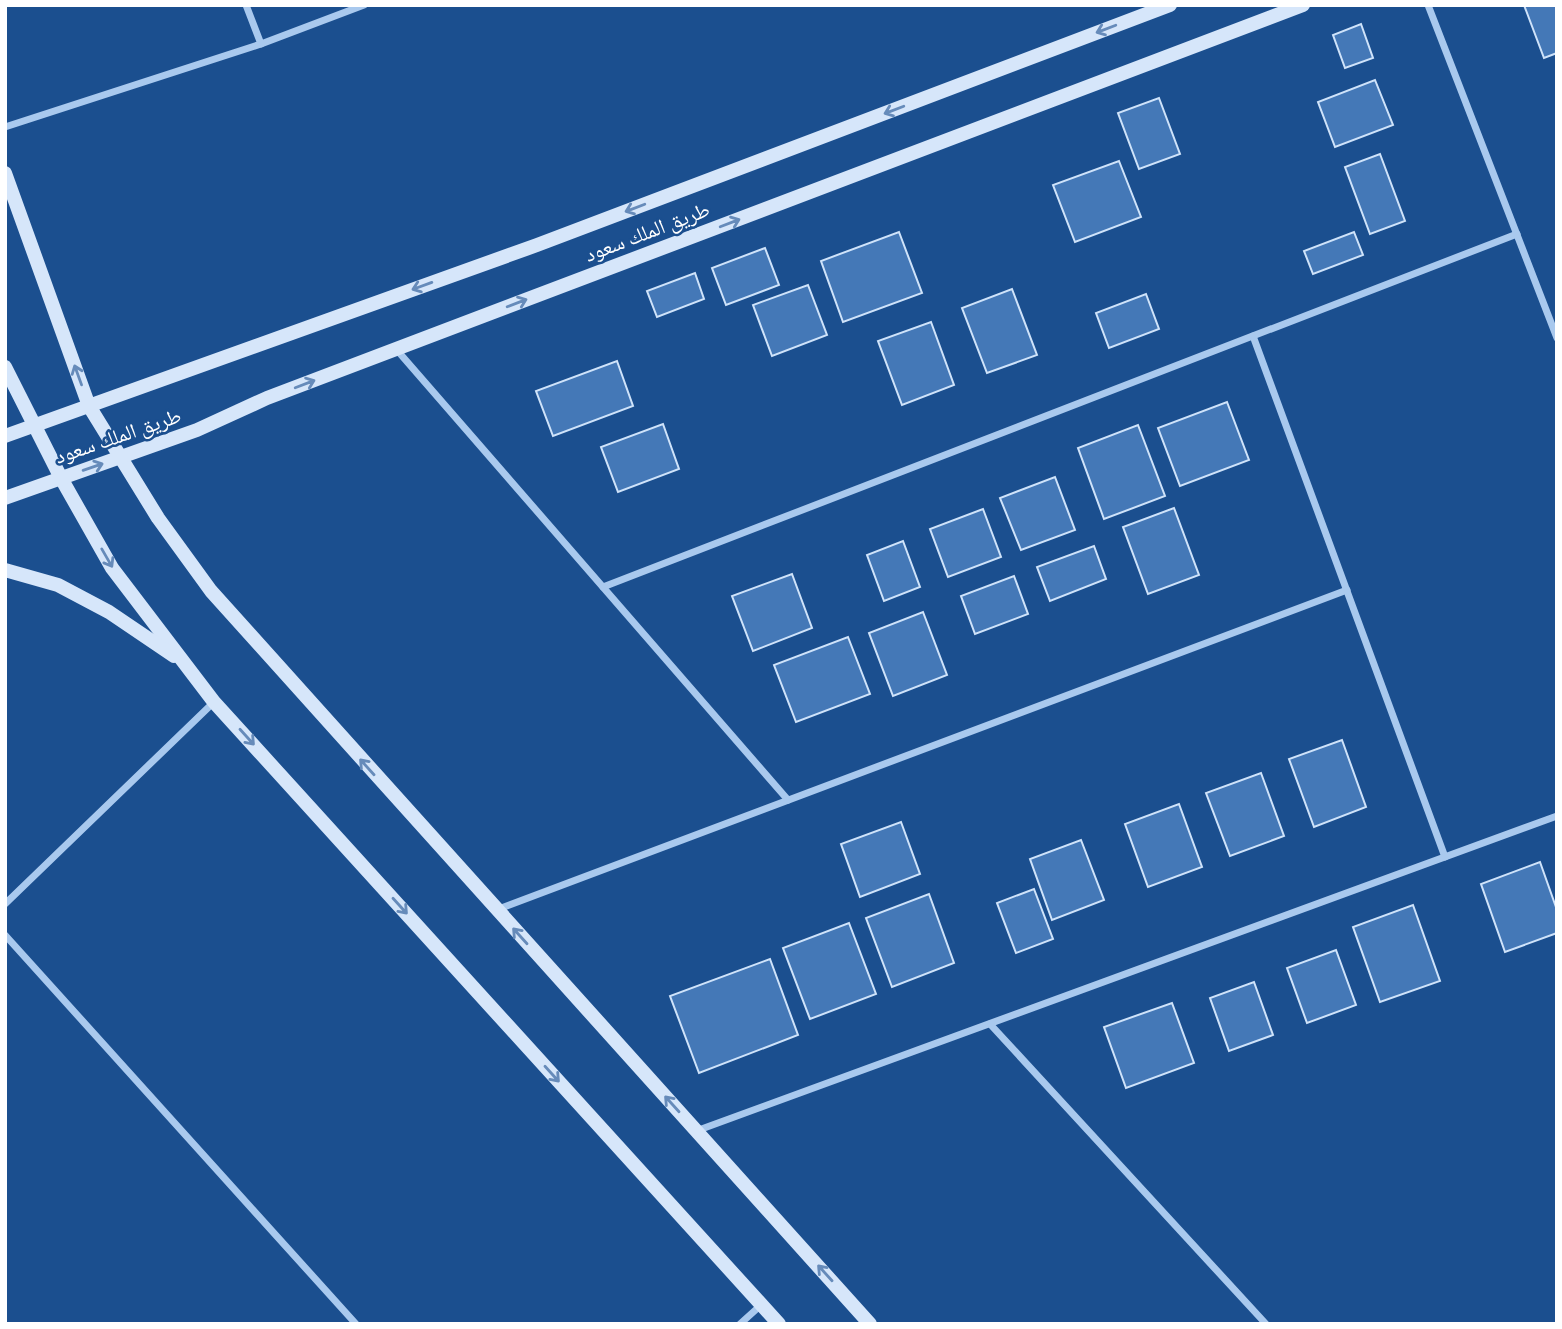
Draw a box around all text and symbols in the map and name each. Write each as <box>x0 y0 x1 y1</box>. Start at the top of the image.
one-way arrow <box>1096 24 1118 37</box>
one-way arrow <box>883 105 905 117</box>
street label: طريق الملك سعود <box>581 196 713 268</box>
one-way arrow <box>625 202 646 215</box>
one-way arrow <box>718 215 740 228</box>
one-way arrow <box>411 281 433 293</box>
one-way arrow <box>506 296 528 309</box>
one-way arrow <box>71 364 83 386</box>
one-way arrow <box>293 377 315 389</box>
street label: طريق الملك سعود <box>51 402 185 470</box>
one-way arrow <box>81 460 103 472</box>
one-way arrow <box>100 548 114 568</box>
one-way arrow <box>239 728 255 746</box>
one-way arrow <box>359 758 375 776</box>
one-way arrow <box>391 897 408 914</box>
one-way arrow <box>511 928 528 945</box>
one-way arrow <box>544 1065 561 1082</box>
one-way arrow <box>664 1095 680 1113</box>
one-way arrow <box>816 1265 833 1282</box>

